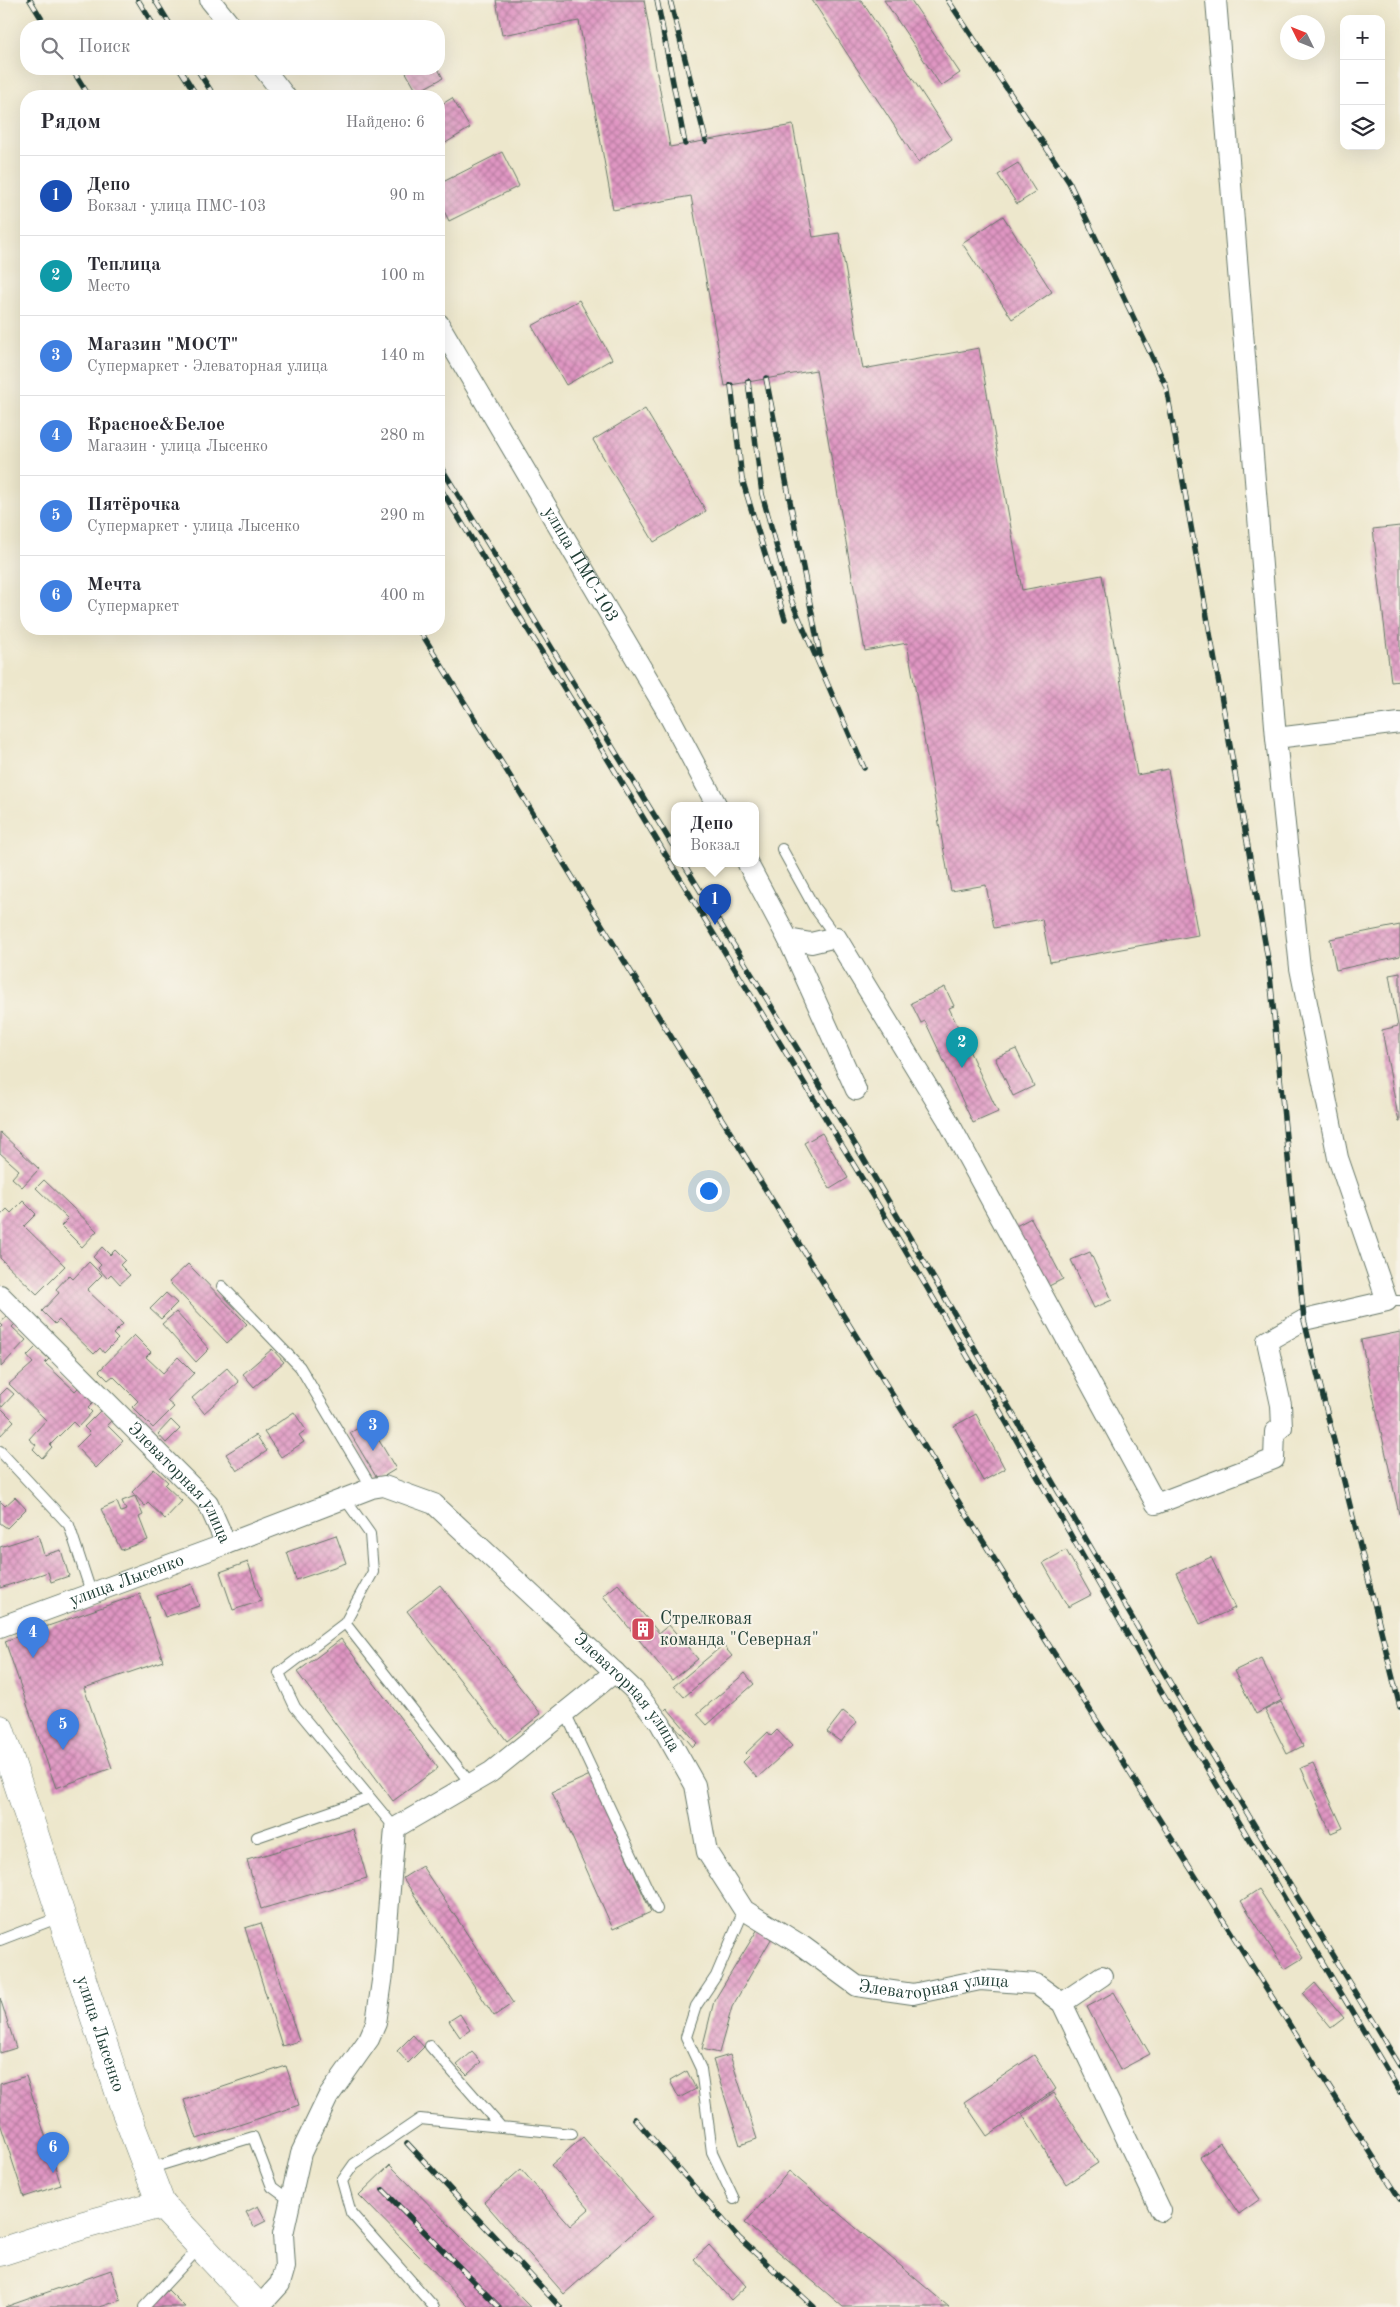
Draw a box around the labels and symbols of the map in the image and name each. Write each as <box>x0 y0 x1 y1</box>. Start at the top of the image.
north arrow <box>1280 15 1325 60</box>
street label: улица ПМС-103 <box>540 504 621 625</box>
pin: 1 <box>699 884 731 925</box>
pin: 2 <box>946 1027 978 1068</box>
your location <box>696 1178 722 1204</box>
pin: 3 <box>357 1410 389 1451</box>
street label: Элеваторная улица <box>124 1419 234 1546</box>
street label: улица Лысенко <box>67 1551 187 1610</box>
place label: Стрелковая команда "Северная" <box>660 1610 819 1649</box>
building icon: Стрелковая команда "Северная" <box>630 1616 656 1642</box>
pin: 4 <box>17 1617 49 1658</box>
street label: Элеваторная улица <box>570 1630 683 1755</box>
pin: 5 <box>47 1709 79 1750</box>
street label: Элеваторная улица <box>857 1971 1010 2003</box>
street label: улица Лысенко <box>73 1974 127 2094</box>
pin: 6 <box>37 2132 69 2173</box>

